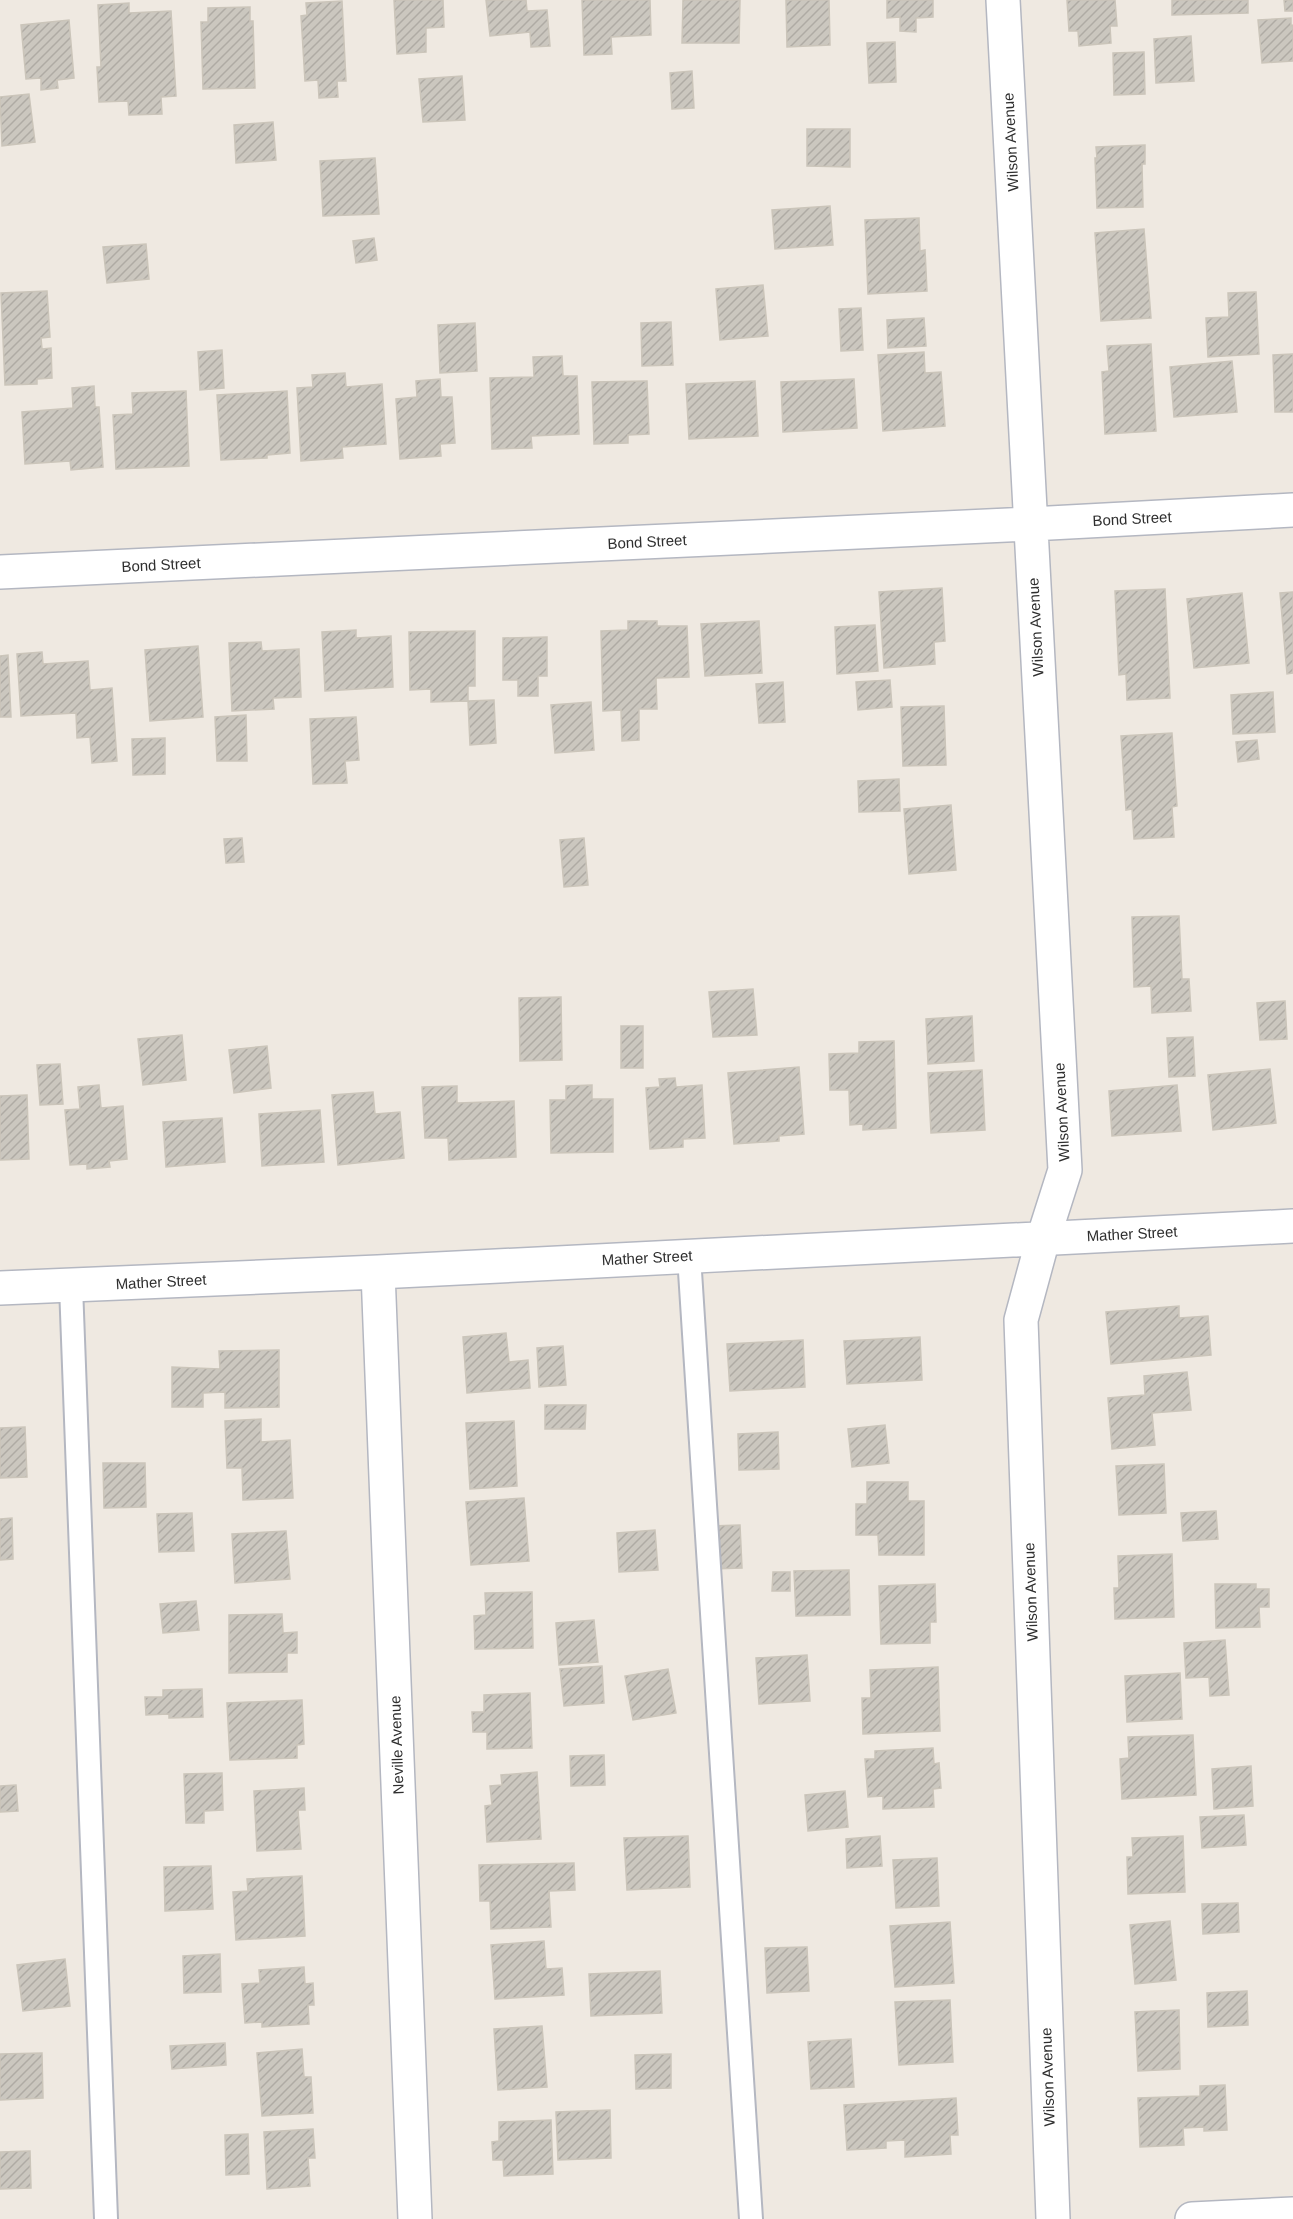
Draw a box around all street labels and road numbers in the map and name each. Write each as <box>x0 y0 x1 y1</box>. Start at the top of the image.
street label: Wilson Avenue <box>999 92 1022 192</box>
street label: Bond Street <box>1092 508 1173 529</box>
street label: Bond Street <box>607 531 688 552</box>
street label: Bond Street <box>121 554 202 575</box>
street label: Wilson Avenue <box>1024 577 1047 677</box>
street label: Wilson Avenue <box>1050 1062 1073 1162</box>
street label: Mather Street <box>1086 1223 1179 1244</box>
street label: Mather Street <box>601 1247 694 1268</box>
street label: Mather Street <box>115 1271 208 1292</box>
street label: Wilson Avenue <box>1020 1542 1041 1642</box>
street label: Neville Avenue <box>386 1695 407 1795</box>
street label: Wilson Avenue <box>1037 2027 1058 2127</box>

